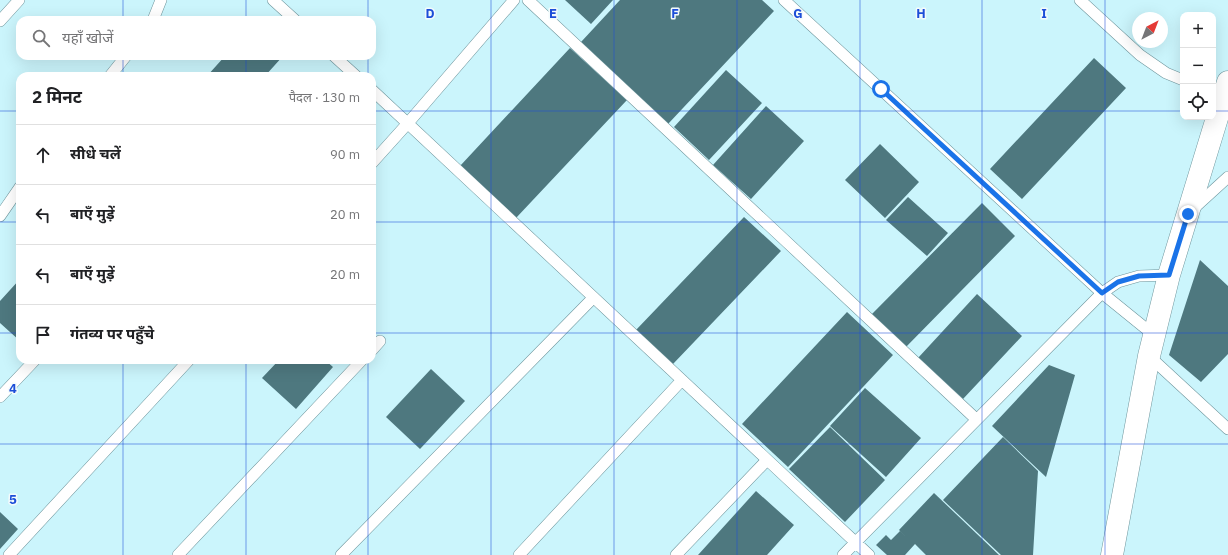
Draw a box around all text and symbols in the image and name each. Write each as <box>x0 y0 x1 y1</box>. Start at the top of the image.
text: D <box>425 5 435 22</box>
text: E <box>549 5 557 22</box>
text: F <box>671 5 679 22</box>
text: G <box>793 5 803 22</box>
text: H <box>916 5 926 22</box>
text: I <box>1041 5 1047 22</box>
north arrow <box>1132 12 1168 48</box>
map controls <box>1180 12 1216 120</box>
button: + <box>1180 12 1216 48</box>
search box <box>16 16 376 60</box>
icon: search <box>30 27 52 49</box>
text: यहाँ खोजें <box>62 28 113 47</box>
button: − <box>1180 48 1216 84</box>
route start <box>872 80 890 98</box>
button: locate <box>1180 84 1216 120</box>
text: 2 मिनट <box>32 86 82 108</box>
text: पैदल · 130 m <box>289 89 360 106</box>
icon: ahead <box>32 144 54 166</box>
text: सीधे चलें <box>70 144 121 163</box>
text: 90 m <box>330 146 360 163</box>
icon: left <box>32 204 54 226</box>
text: बाएँ मुड़ें <box>70 204 115 223</box>
route end <box>1179 205 1197 223</box>
text: 20 m <box>330 206 360 223</box>
icon: left <box>32 264 54 286</box>
text: बाएँ मुड़ें <box>70 264 115 283</box>
text: 20 m <box>330 266 360 283</box>
icon: arrive <box>32 324 54 346</box>
text: गंतव्य पर पहुँचे <box>70 324 154 343</box>
text: 4 <box>9 380 17 397</box>
text: 5 <box>9 491 17 508</box>

